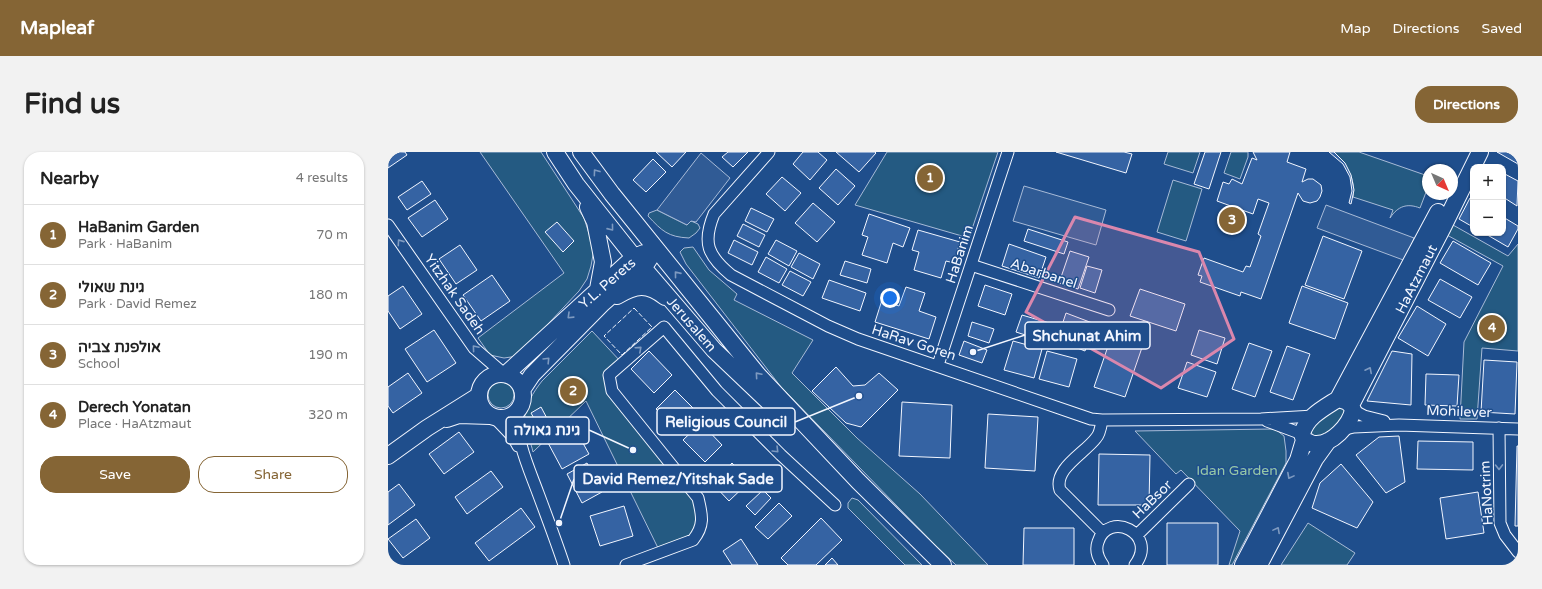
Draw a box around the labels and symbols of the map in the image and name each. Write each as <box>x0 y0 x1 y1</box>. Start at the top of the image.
pin: 1 <box>917 163 943 193</box>
north arrow <box>1422 164 1458 200</box>
one-way arrow <box>593 169 601 176</box>
pin: 3 <box>1219 205 1245 235</box>
street label: HaBanim <box>942 223 977 286</box>
one-way arrow <box>607 224 614 231</box>
one-way arrow <box>397 239 405 246</box>
street label: HaAtzmaut <box>1392 241 1441 317</box>
street label: Yitzhak Sadeh <box>421 251 489 338</box>
street label: Y.L. Perets <box>576 254 639 313</box>
street label: Abarbanel <box>1008 255 1079 292</box>
one-way arrow <box>674 271 681 278</box>
your location <box>880 288 900 308</box>
street label: Jerusalem <box>663 293 720 355</box>
one-way arrow <box>567 311 575 319</box>
pin: 4 <box>1479 313 1505 343</box>
street label: HaRav Goren <box>869 321 958 364</box>
callout: Shchunat Ahim <box>1025 322 1150 349</box>
text: Shchunat Ahim <box>1032 327 1142 345</box>
one-way arrow <box>472 346 479 353</box>
one-way arrow <box>634 347 641 354</box>
one-way arrow <box>542 357 550 365</box>
one-way arrow <box>1364 367 1372 374</box>
one-way arrow <box>755 372 762 380</box>
pin: 2 <box>560 376 586 406</box>
street label: Mohilever <box>1426 402 1493 421</box>
callout: Religious Council <box>657 408 795 435</box>
text: Religious Council <box>665 413 787 432</box>
callout: גינת גאולה <box>506 417 589 444</box>
text: גינת גאולה <box>514 421 580 439</box>
one-way arrow <box>771 445 779 453</box>
street label: HaNotrim <box>1476 460 1497 526</box>
park label: Idan Garden <box>1196 462 1278 479</box>
one-way arrow <box>1495 464 1504 470</box>
callout: David Remez/Yitshak Sade <box>574 465 782 492</box>
text: David Remez/Yitshak Sade <box>582 470 774 488</box>
one-way arrow <box>1287 472 1294 479</box>
street label: HaBsor <box>1129 476 1176 522</box>
one-way arrow <box>1272 527 1280 535</box>

